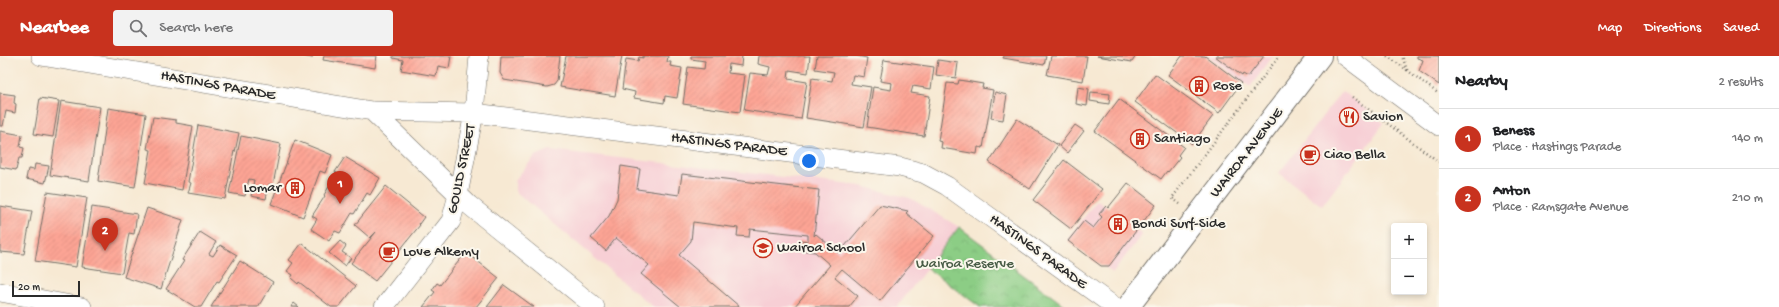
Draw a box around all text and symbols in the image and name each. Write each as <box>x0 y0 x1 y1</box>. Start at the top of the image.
search box <box>113 10 393 46</box>
text: Nearbee <box>20 17 89 40</box>
icon: search <box>127 17 149 39</box>
text: Search here <box>159 19 233 37</box>
text: Map <box>1598 20 1622 37</box>
text: Directions <box>1644 20 1701 37</box>
text: Saved <box>1723 20 1759 37</box>
street label: HASTINGS PARADE <box>159 67 278 105</box>
text: Nearby <box>1455 72 1508 92</box>
building icon: Rose <box>1188 75 1210 97</box>
text: 2 results <box>1718 75 1763 90</box>
place label: Rose <box>1213 77 1242 95</box>
street label: WAIROA AVENUE <box>1206 104 1288 201</box>
restaurant icon: Savion <box>1338 106 1360 128</box>
place label: Savion <box>1363 108 1403 126</box>
street label: GOULD STREET <box>444 121 481 215</box>
text: Beness <box>1493 122 1534 140</box>
building icon: Santiago <box>1129 128 1151 150</box>
street label: HASTINGS PARADE <box>670 129 789 161</box>
place label: Santiago <box>1154 130 1211 148</box>
text: 1 <box>1465 131 1471 146</box>
text: 140 m <box>1732 131 1763 146</box>
text: Place · Hastings Parade <box>1493 140 1621 155</box>
cafe icon: Ciao Bella <box>1299 144 1321 166</box>
place label: Ciao Bella <box>1324 146 1386 164</box>
your location <box>799 151 819 171</box>
pin: 1 <box>327 171 353 204</box>
building icon: Lomar <box>284 177 306 199</box>
place label: Lomar <box>243 179 283 197</box>
text: Anton <box>1493 182 1530 200</box>
text: 2 <box>1465 191 1471 206</box>
text: 210 m <box>1732 191 1763 206</box>
text: Place · Ramsgate Avenue <box>1493 200 1628 215</box>
street label: HASTINGS PARADE <box>986 210 1091 294</box>
building icon: Bondi Surf-Side <box>1107 213 1129 235</box>
place label: Bondi Surf-Side <box>1131 215 1226 233</box>
pin: 2 <box>92 218 118 251</box>
map controls <box>1391 223 1427 295</box>
button: + <box>1391 223 1427 259</box>
school or university icon: Wairoa School <box>752 237 774 259</box>
place label: Wairoa School <box>777 239 865 257</box>
cafe icon: Love Alkemy <box>378 241 400 263</box>
place label: Love Alkemy <box>403 243 479 261</box>
park label: Wairoa Reserve <box>916 255 1014 273</box>
button: − <box>1391 259 1427 295</box>
scale bar <box>12 279 80 298</box>
text: 20 m <box>18 282 40 294</box>

